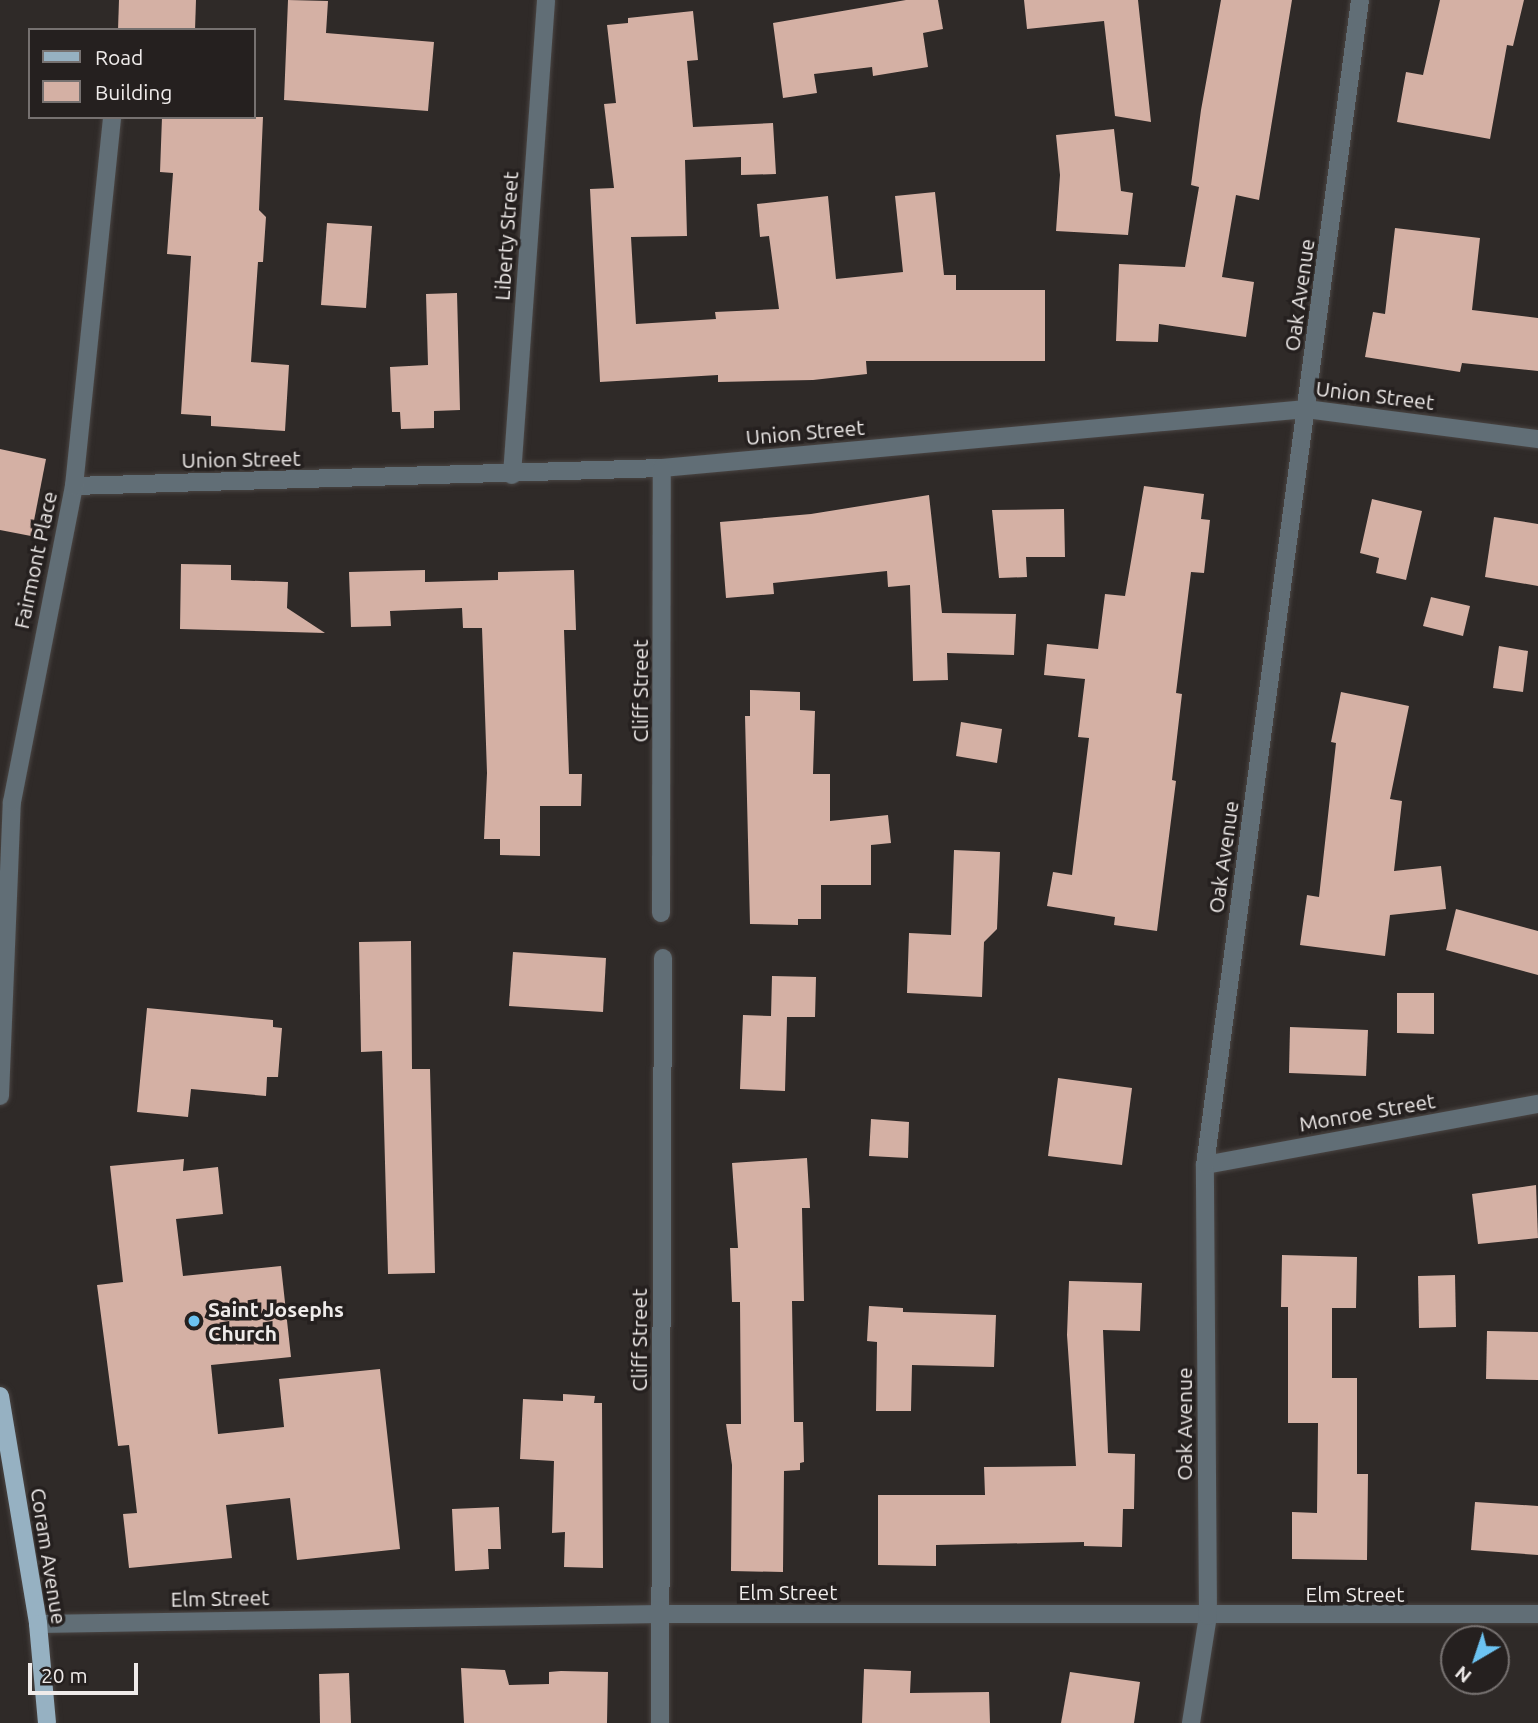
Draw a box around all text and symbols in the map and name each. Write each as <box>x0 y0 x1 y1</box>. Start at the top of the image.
legend <box>28 28 256 119</box>
text: Road <box>95 45 143 69</box>
text: Building <box>95 80 172 104</box>
street label: Liberty Street <box>489 171 523 301</box>
street label: Oak Avenue <box>1279 237 1319 353</box>
street label: Union Street <box>1314 375 1436 415</box>
street label: Union Street <box>745 414 865 450</box>
street label: Union Street <box>181 445 301 473</box>
street label: Fairmont Place <box>8 489 62 631</box>
street label: Cliff Street <box>627 640 653 742</box>
street label: Oak Avenue <box>1203 799 1243 915</box>
street label: Monroe Street <box>1297 1088 1437 1136</box>
street label: Cliff Street <box>626 1289 652 1391</box>
place label: Saint Josephs Church <box>208 1296 344 1346</box>
marker: Saint Josephs Church <box>186 1313 202 1329</box>
street label: Oak Avenue <box>1171 1367 1197 1481</box>
street label: Coram Avenue <box>26 1486 72 1626</box>
street label: Elm Street <box>739 1579 837 1605</box>
street label: Elm Street <box>1306 1581 1404 1607</box>
street label: Elm Street <box>170 1585 270 1611</box>
north arrow <box>1440 1625 1510 1695</box>
scale bar <box>32 1650 142 1694</box>
text: N <box>1451 1662 1475 1688</box>
text: 20 m <box>41 1663 88 1687</box>

